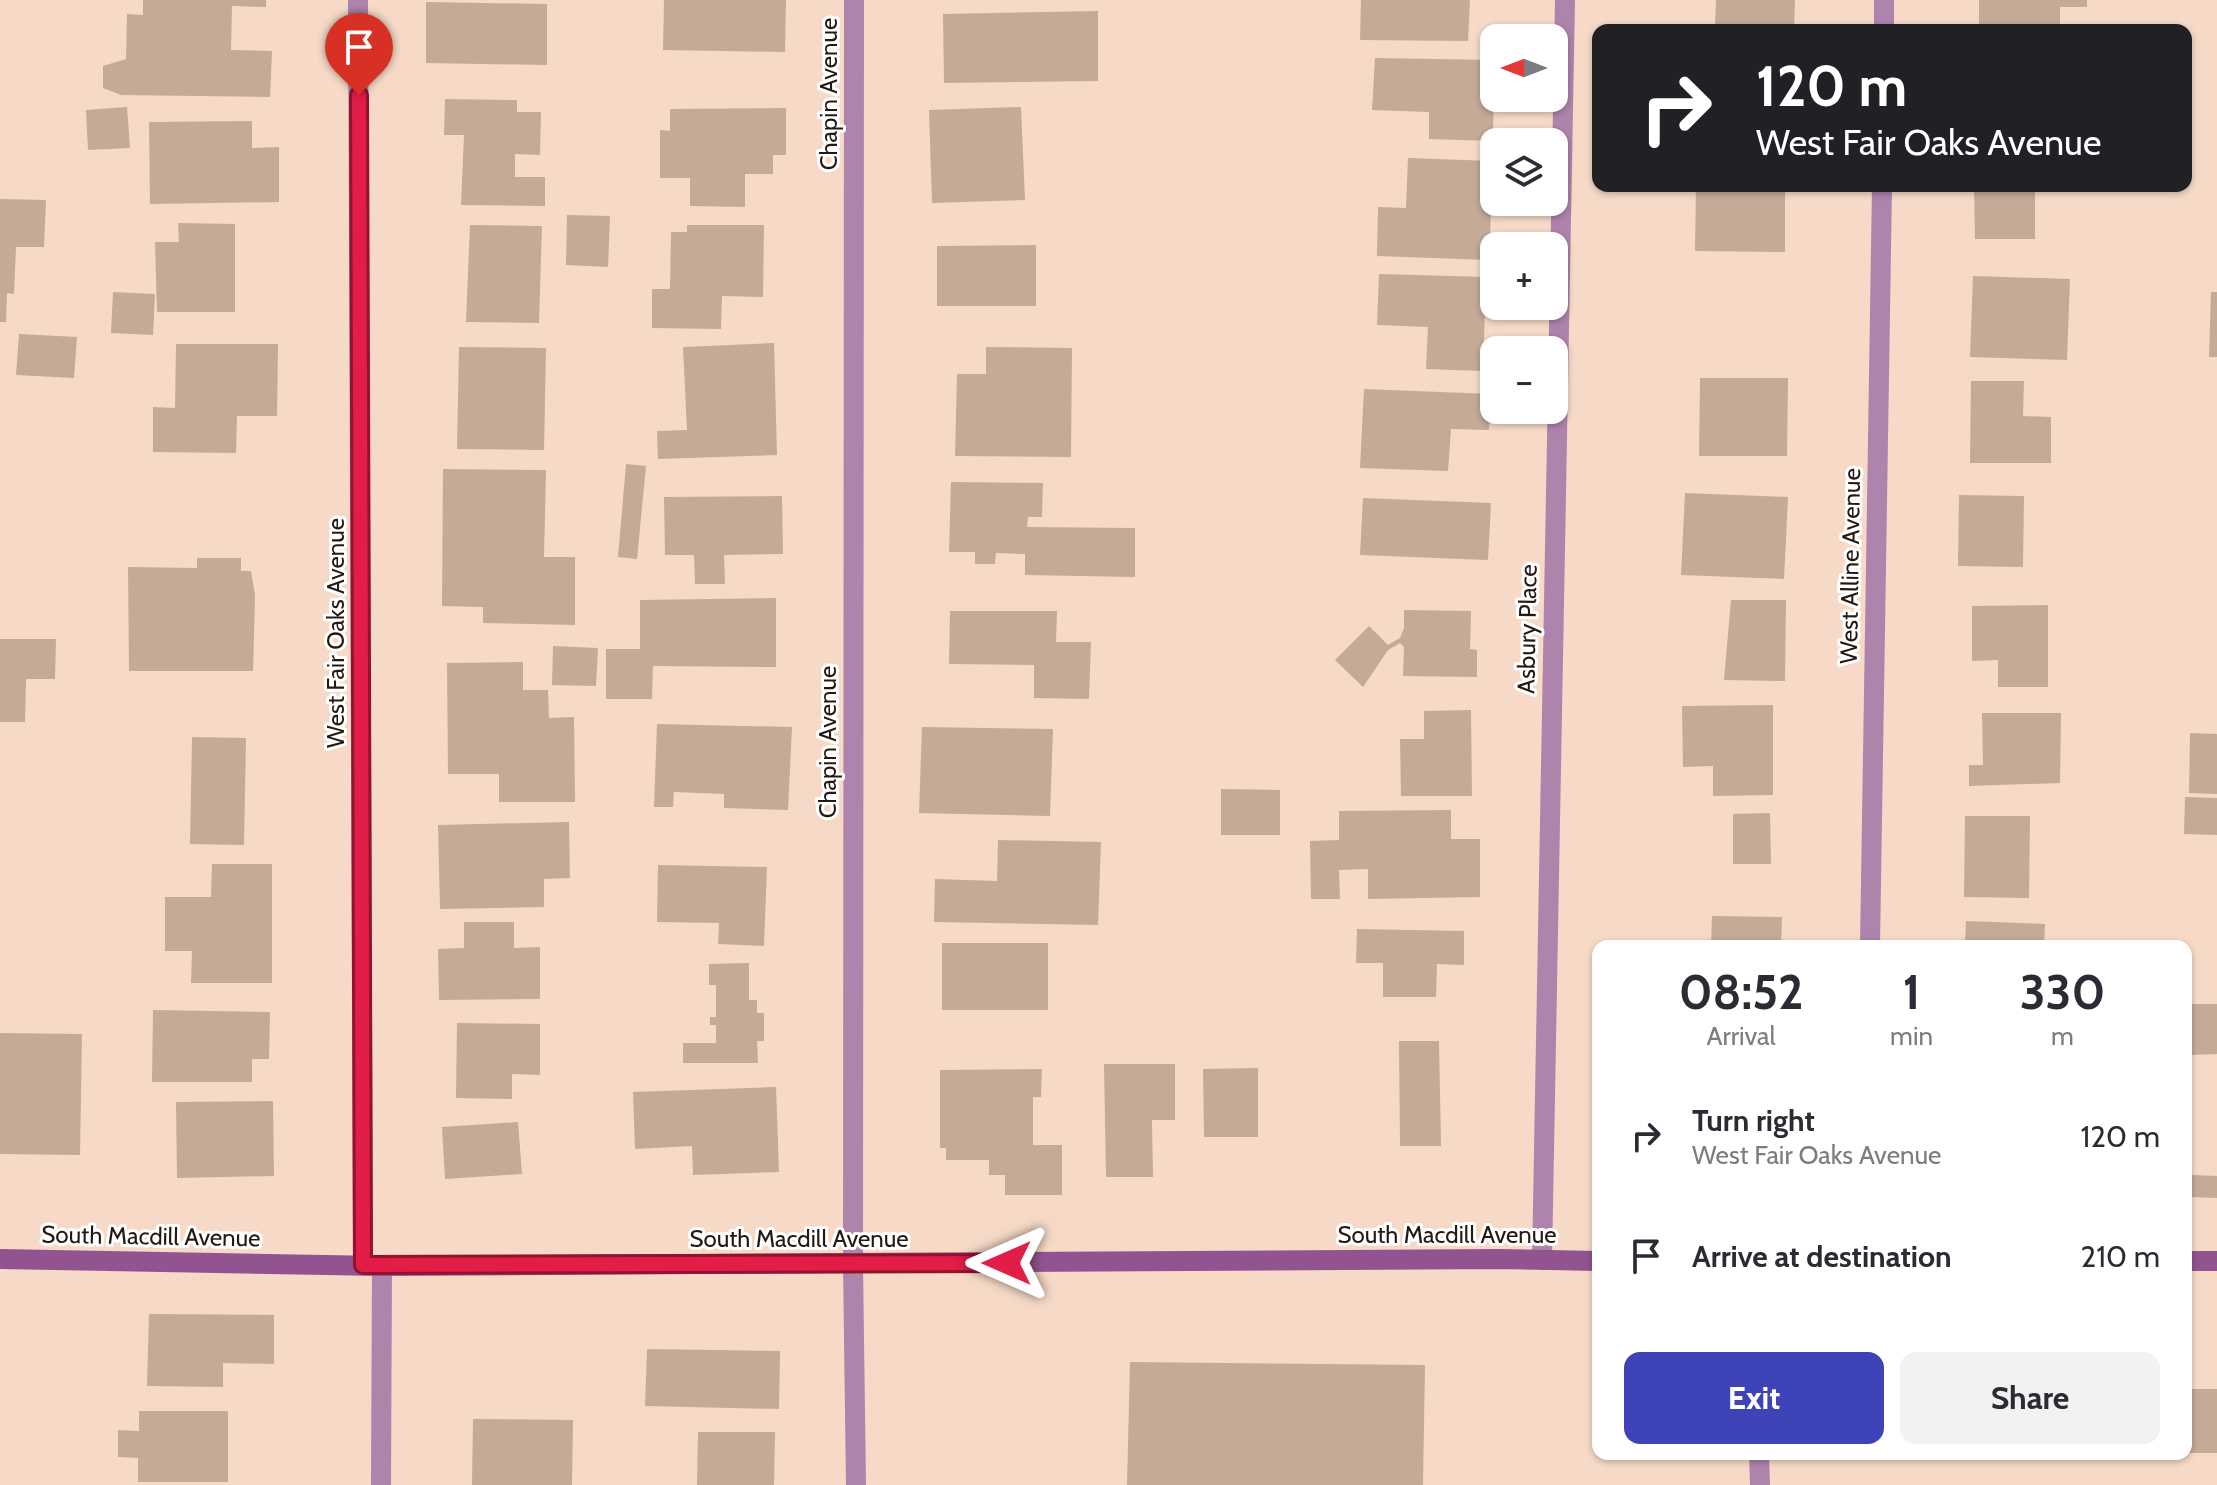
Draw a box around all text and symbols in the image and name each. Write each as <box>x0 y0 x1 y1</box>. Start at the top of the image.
pin <box>325 13 393 95</box>
street label: Chapin Avenue <box>814 18 843 170</box>
north arrow <box>1480 24 1568 112</box>
map controls <box>1480 24 1568 424</box>
icon: arrive <box>337 25 381 69</box>
text: 120 m <box>1756 52 1907 120</box>
icon: right <box>1624 56 1728 160</box>
text: West Fair Oaks Avenue <box>1756 120 2101 164</box>
button: layers <box>1480 128 1568 216</box>
button: + <box>1480 232 1568 320</box>
button: − <box>1480 336 1568 424</box>
street label: West Alline Avenue <box>1834 468 1866 664</box>
street label: West Fair Oaks Avenue <box>321 518 350 748</box>
street label: Asbury Place <box>1511 564 1543 694</box>
street label: Chapin Avenue <box>813 666 842 818</box>
text: 08:52 <box>1679 963 1803 1021</box>
text: 1 <box>1903 963 1920 1021</box>
text: 330 <box>2020 963 2105 1021</box>
text: Arrival <box>1706 1020 1776 1052</box>
text: min <box>1890 1020 1933 1052</box>
text: m <box>2051 1020 2074 1052</box>
text: Turn right <box>1692 1102 1815 1139</box>
icon: right <box>1624 1114 1668 1158</box>
text: 120 m <box>2080 1118 2160 1155</box>
text: West Fair Oaks Avenue <box>1692 1139 1941 1171</box>
street label: South Macdill Avenue <box>41 1220 261 1252</box>
street label: South Macdill Avenue <box>1337 1220 1557 1249</box>
position arrow <box>965 1221 1049 1305</box>
street label: South Macdill Avenue <box>689 1224 909 1253</box>
icon: arrive <box>1624 1234 1668 1278</box>
text: Arrive at destination <box>1692 1238 1952 1275</box>
text: 210 m <box>2080 1238 2160 1275</box>
button: Exit <box>1624 1352 1884 1444</box>
button: Share <box>1900 1352 2160 1444</box>

